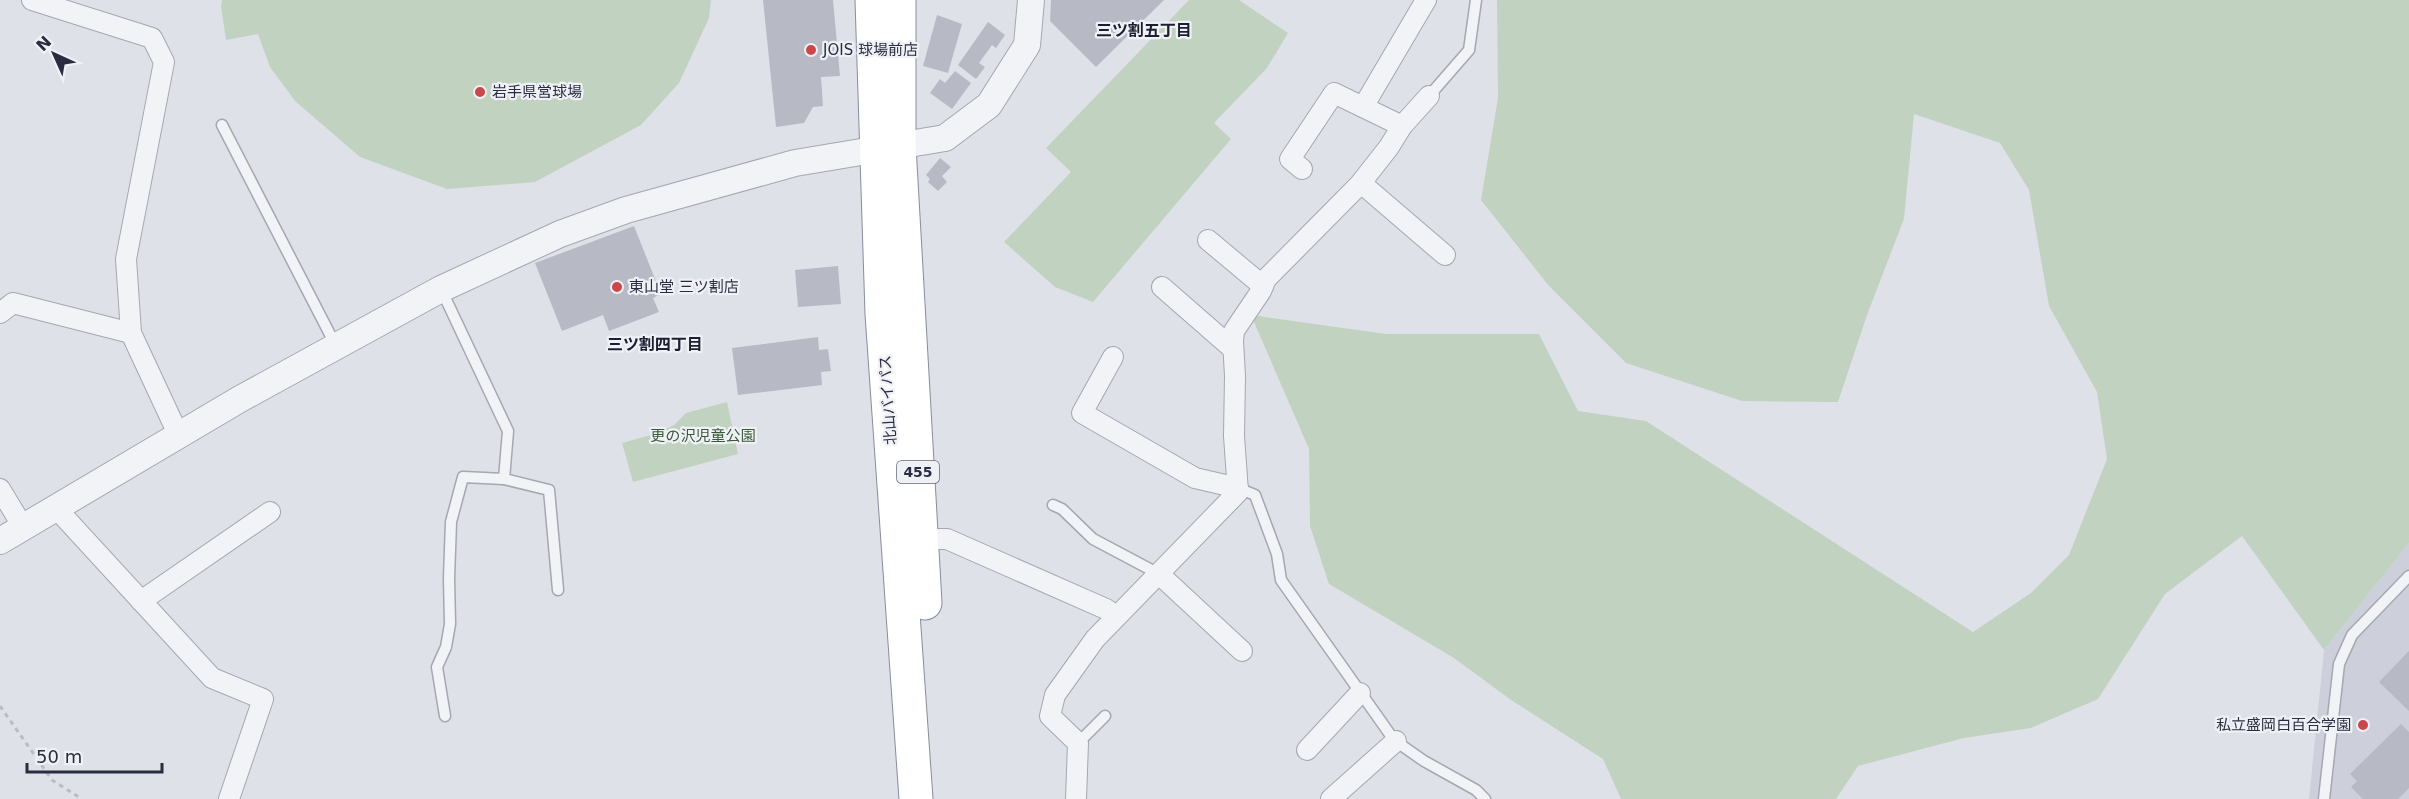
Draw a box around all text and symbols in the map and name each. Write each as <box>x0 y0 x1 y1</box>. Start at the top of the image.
district label: 三ツ割五丁目 <box>1096 21 1192 40</box>
north arrow <box>24 24 84 84</box>
text: N <box>32 32 55 55</box>
place label: JOIS 球場前店 <box>822 41 918 59</box>
marker: JOIS 球場前店 <box>804 43 818 57</box>
place label: 岩手県営球場 <box>492 83 582 101</box>
marker: 岩手県営球場 <box>473 85 487 99</box>
place label: 東山堂 三ツ割店 <box>629 278 739 296</box>
marker: 東山堂 三ツ割店 <box>610 280 624 294</box>
district label: 三ツ割四丁目 <box>607 335 703 354</box>
street label: 北山バイパス <box>876 355 900 445</box>
park label: 更の沢児童公園 <box>650 427 756 445</box>
road number: 455 <box>897 461 939 483</box>
place label: 私立盛岡白百合学園 <box>2216 716 2351 734</box>
marker: 私立盛岡白百合学園 <box>2356 718 2370 732</box>
scale bar <box>27 736 162 774</box>
text: 50 m <box>36 746 82 767</box>

